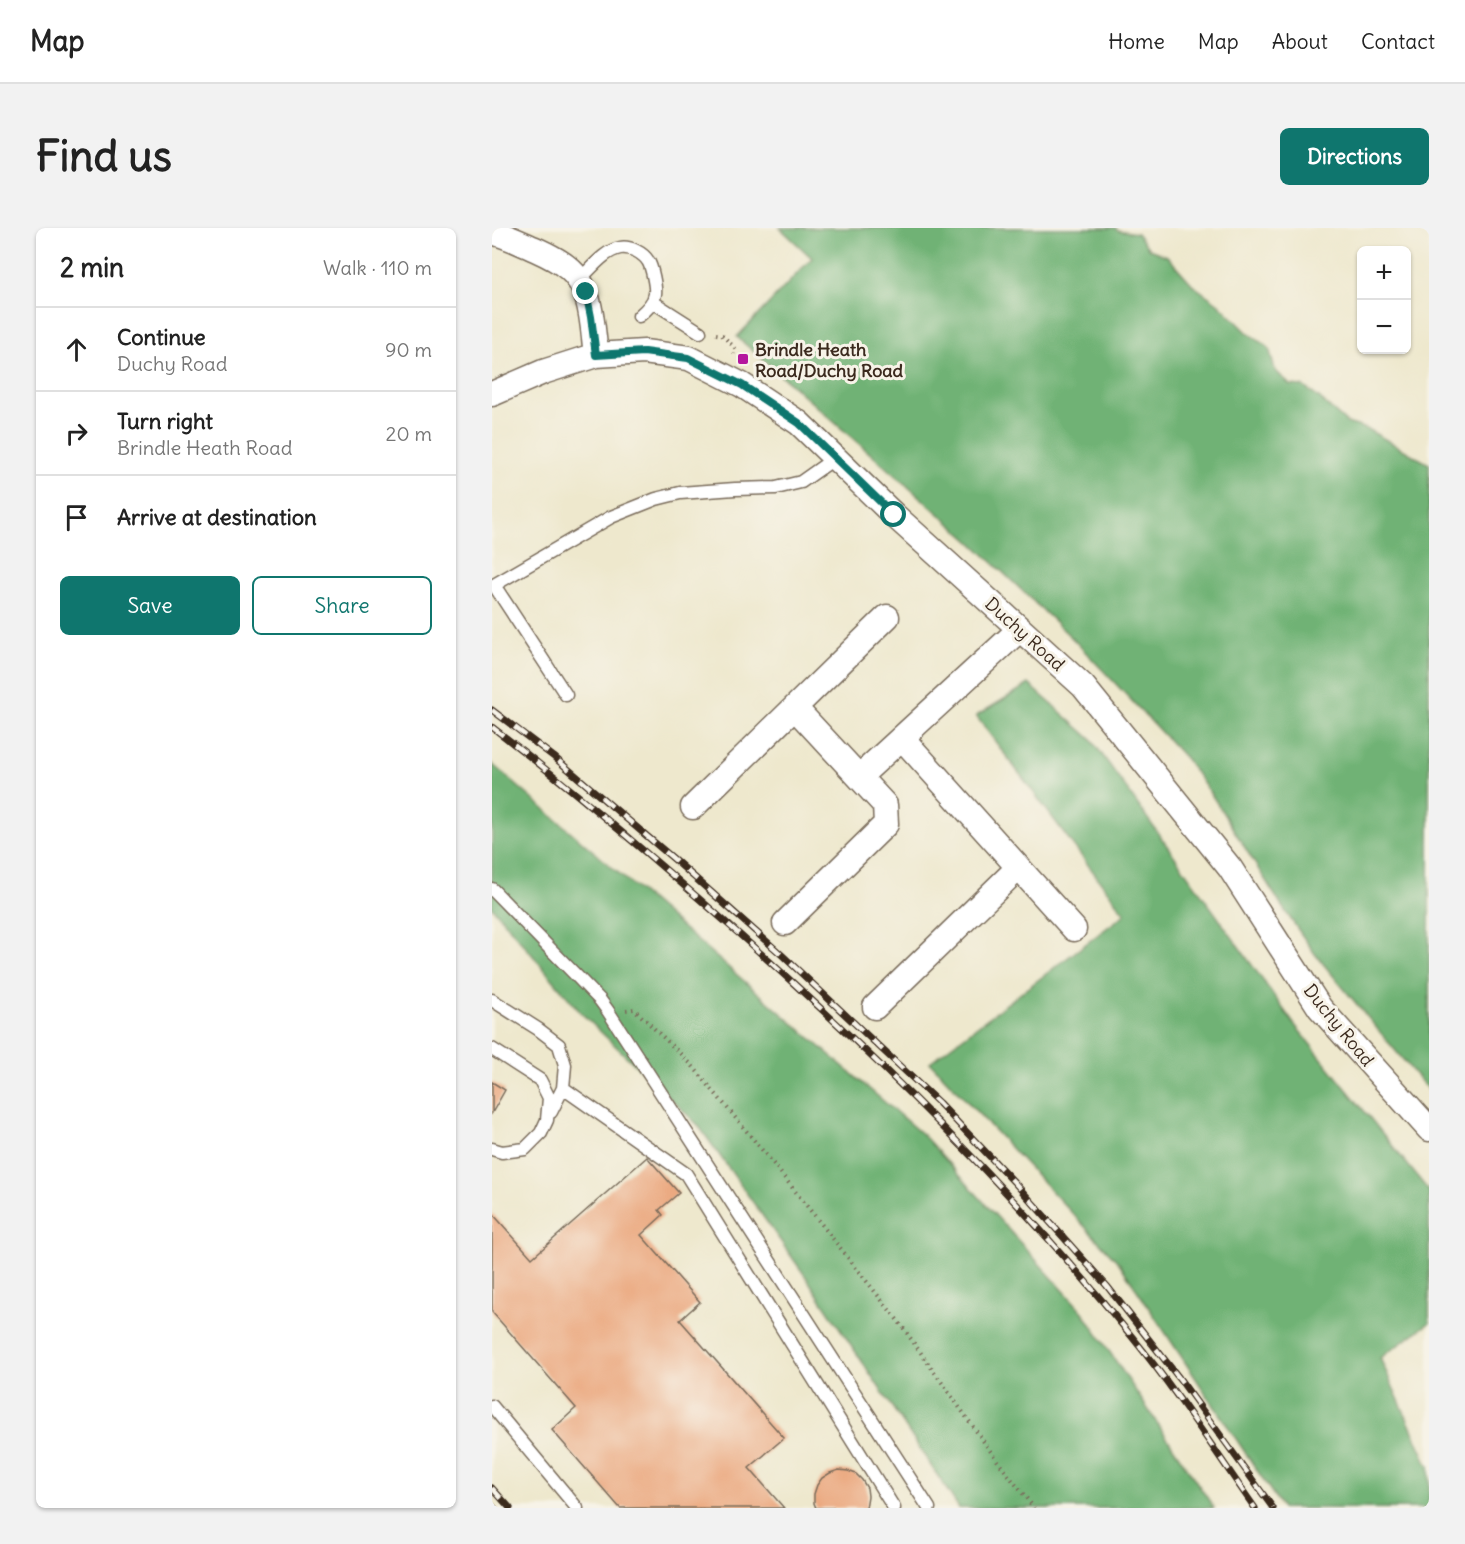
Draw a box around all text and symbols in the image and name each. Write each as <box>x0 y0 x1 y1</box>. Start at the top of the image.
text: Map <box>30 23 84 59</box>
text: Home <box>1108 28 1165 55</box>
text: Map <box>1198 28 1239 55</box>
text: About <box>1272 28 1328 55</box>
text: Contact <box>1361 28 1435 55</box>
button: Directions <box>1280 128 1429 185</box>
text: Find us <box>36 130 172 182</box>
map controls <box>1357 246 1411 354</box>
button: + <box>1357 246 1411 300</box>
text: 2 min <box>60 251 124 284</box>
text: Walk · 110 m <box>323 255 432 280</box>
route end <box>572 278 598 304</box>
button: − <box>1357 300 1411 354</box>
text: Continue <box>117 323 206 351</box>
icon: ahead <box>60 333 93 366</box>
text: 90 m <box>385 337 432 362</box>
place label: Brindle Heath Road/Duchy Road <box>755 338 904 382</box>
text: Duchy Road <box>117 351 227 376</box>
marker: Brindle Heath Road/Duchy Road <box>736 352 750 366</box>
text: Turn right <box>117 407 213 435</box>
icon: right <box>60 417 93 450</box>
text: 20 m <box>386 421 432 446</box>
text: Brindle Heath Road <box>117 435 292 460</box>
icon: arrive <box>60 501 93 534</box>
route start <box>880 501 906 527</box>
text: Arrive at destination <box>117 503 317 531</box>
button: Save <box>60 576 240 635</box>
button: Share <box>252 576 432 635</box>
street label: Duchy Road <box>980 592 1070 676</box>
street label: Duchy Road <box>1299 979 1379 1071</box>

